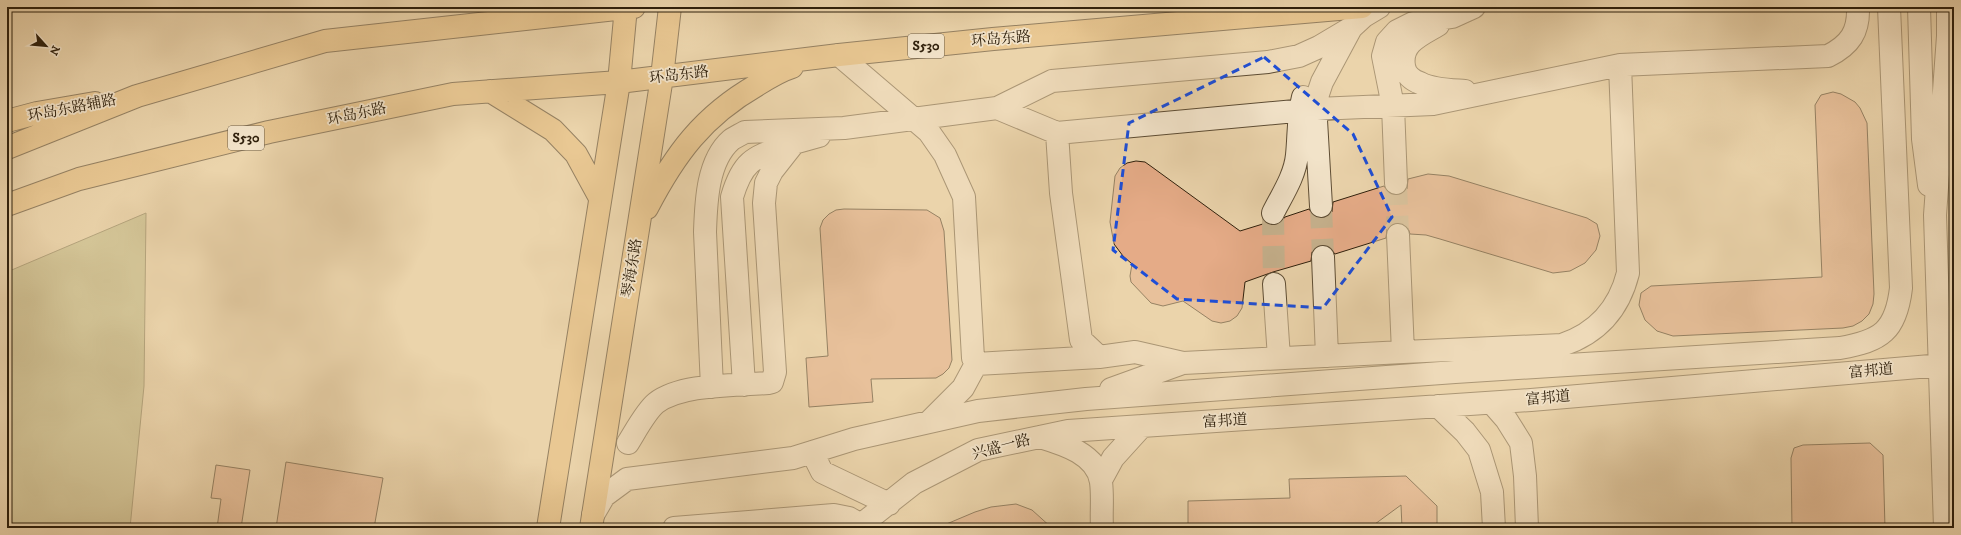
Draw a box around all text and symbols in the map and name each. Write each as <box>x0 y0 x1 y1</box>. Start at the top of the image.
north arrow <box>26 26 66 66</box>
street label: 环岛东路 <box>970 27 1032 51</box>
road number: S530 <box>908 34 944 58</box>
text: N <box>46 43 62 57</box>
street label: 环岛东路 <box>648 62 710 88</box>
street label: 环岛东路辅路 <box>26 90 118 126</box>
street label: 环岛东路 <box>326 98 388 130</box>
road number: S530 <box>228 126 264 150</box>
street label: 琴海东路 <box>618 237 646 299</box>
street label: 富邦道 <box>1848 360 1894 382</box>
street label: 富邦道 <box>1525 387 1571 409</box>
street label: 富邦道 <box>1202 410 1248 432</box>
street label: 兴盛一路 <box>970 430 1032 464</box>

